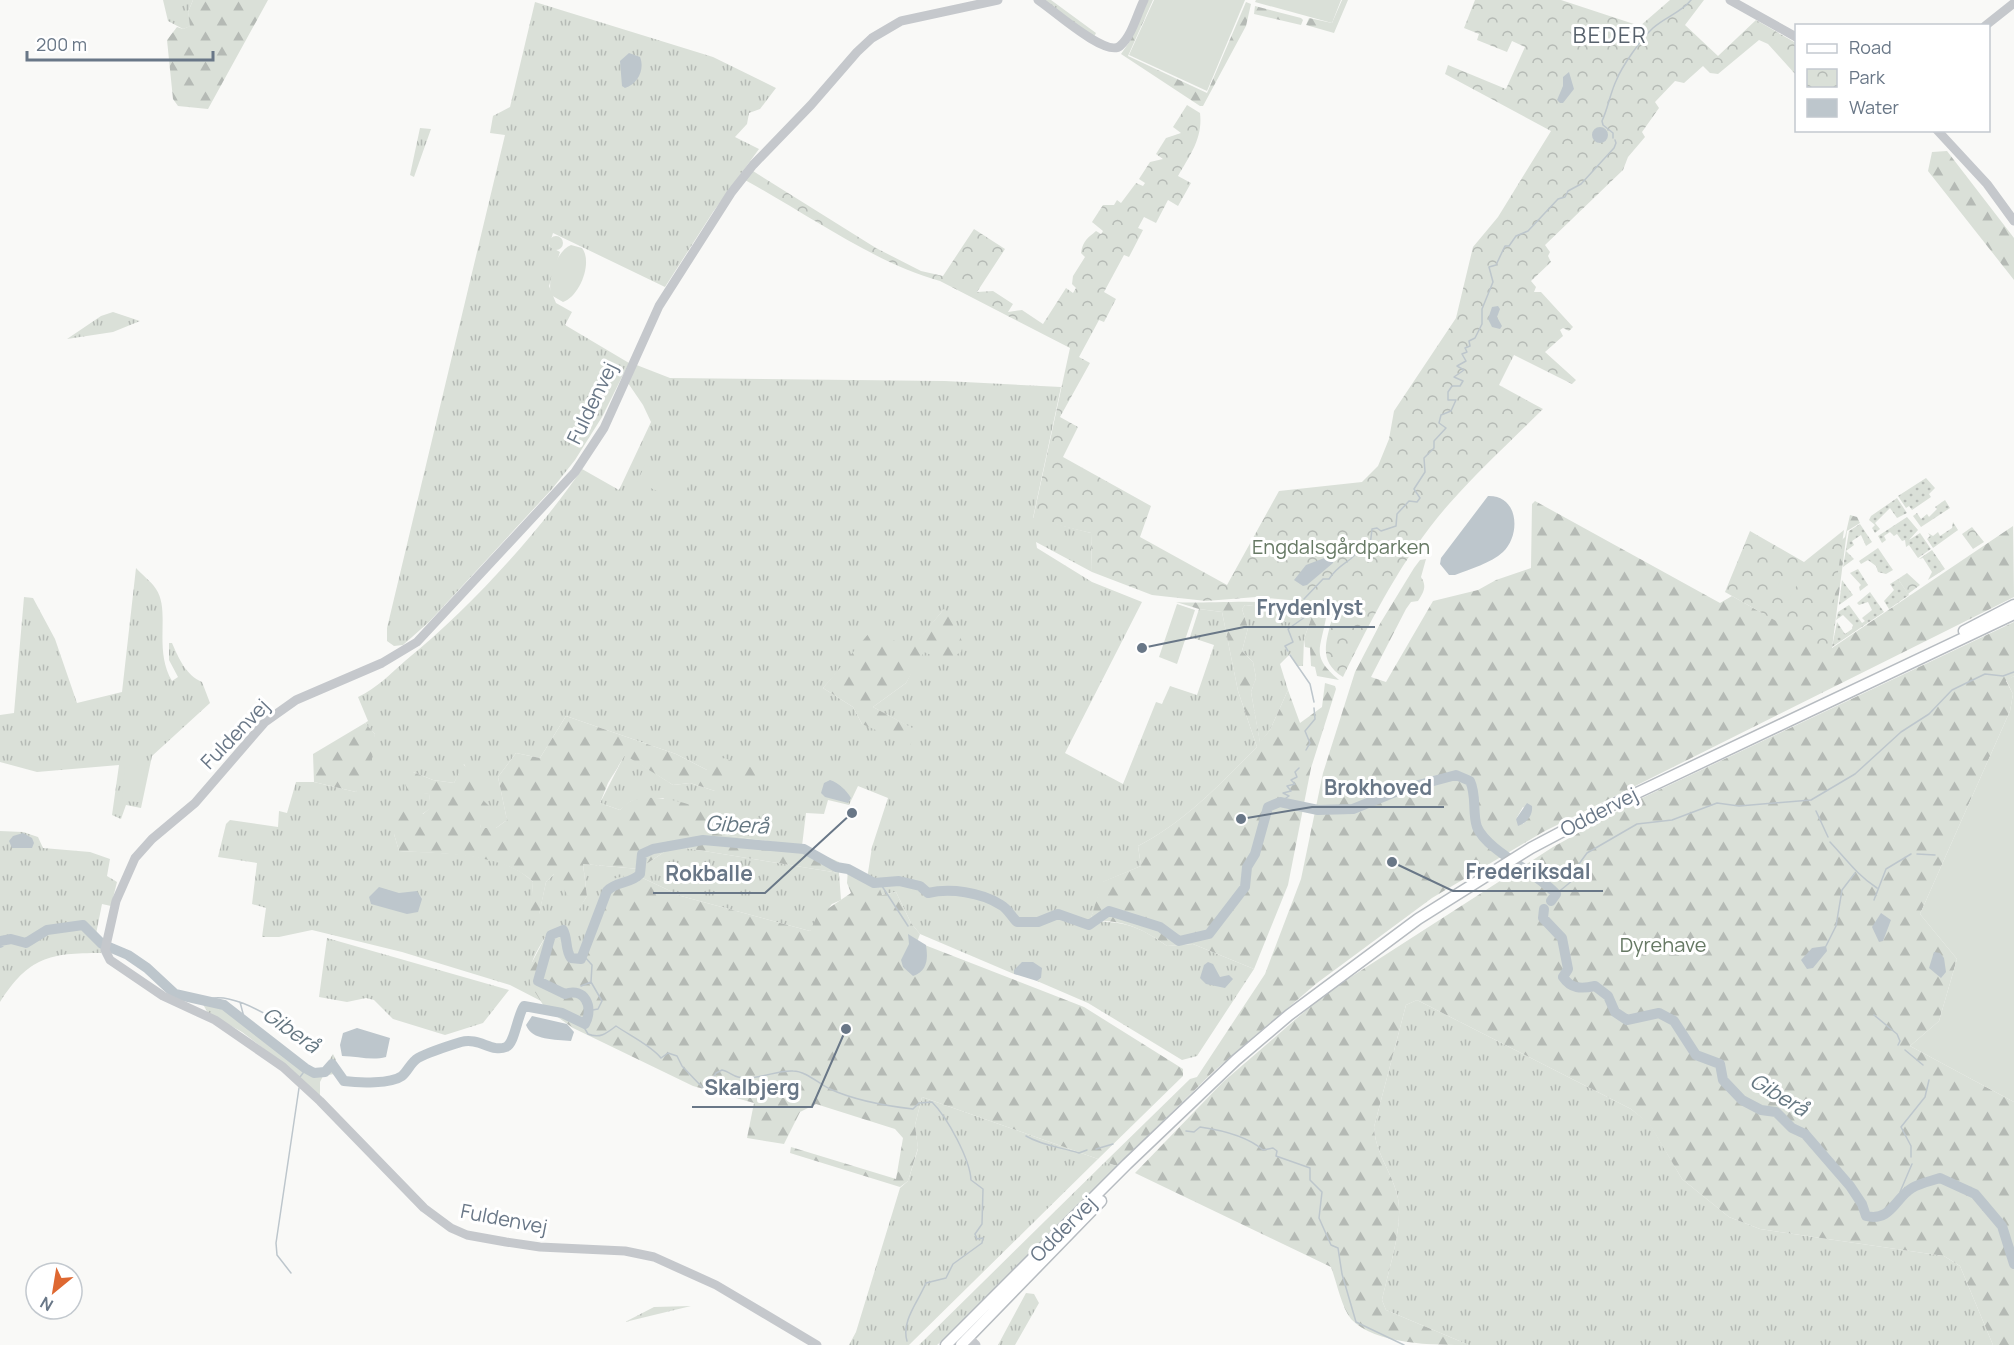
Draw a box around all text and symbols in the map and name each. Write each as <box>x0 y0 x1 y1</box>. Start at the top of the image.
district label: BEDER <box>1573 20 1647 50</box>
scale bar <box>27 24 213 62</box>
legend <box>1795 24 1990 132</box>
text: 200 m <box>36 32 87 56</box>
text: Road <box>1849 35 1892 59</box>
text: Park <box>1849 65 1886 89</box>
text: Water <box>1849 95 1899 119</box>
street label: Fuldenvej <box>560 357 623 448</box>
park label: Engdalsgårdparken <box>1252 533 1430 560</box>
callout: Frydenlyst <box>1244 588 1375 627</box>
text: Frydenlyst <box>1257 593 1363 621</box>
street label: Fuldenvej <box>194 693 275 775</box>
callout: Brokhoved <box>1312 768 1444 807</box>
text: Brokhoved <box>1324 773 1432 801</box>
street label: Oddervej <box>1555 781 1642 843</box>
water label: Giberå <box>705 808 771 840</box>
callout: Frederiksdal <box>1453 852 1603 891</box>
callout: Rokballe <box>653 854 765 893</box>
text: Frederiksdal <box>1465 857 1591 885</box>
text: Rokballe <box>665 859 753 887</box>
park label: Dyrehave <box>1620 931 1706 958</box>
water label: Giberå <box>258 1000 327 1060</box>
water label: Giberå <box>1745 1066 1815 1123</box>
callout: Skalbjerg <box>692 1068 812 1107</box>
text: Skalbjerg <box>704 1073 800 1101</box>
street label: Oddervej <box>1024 1190 1102 1268</box>
street label: Fuldenvej <box>458 1197 550 1240</box>
north arrow <box>24 1261 84 1321</box>
text: N <box>36 1292 57 1316</box>

